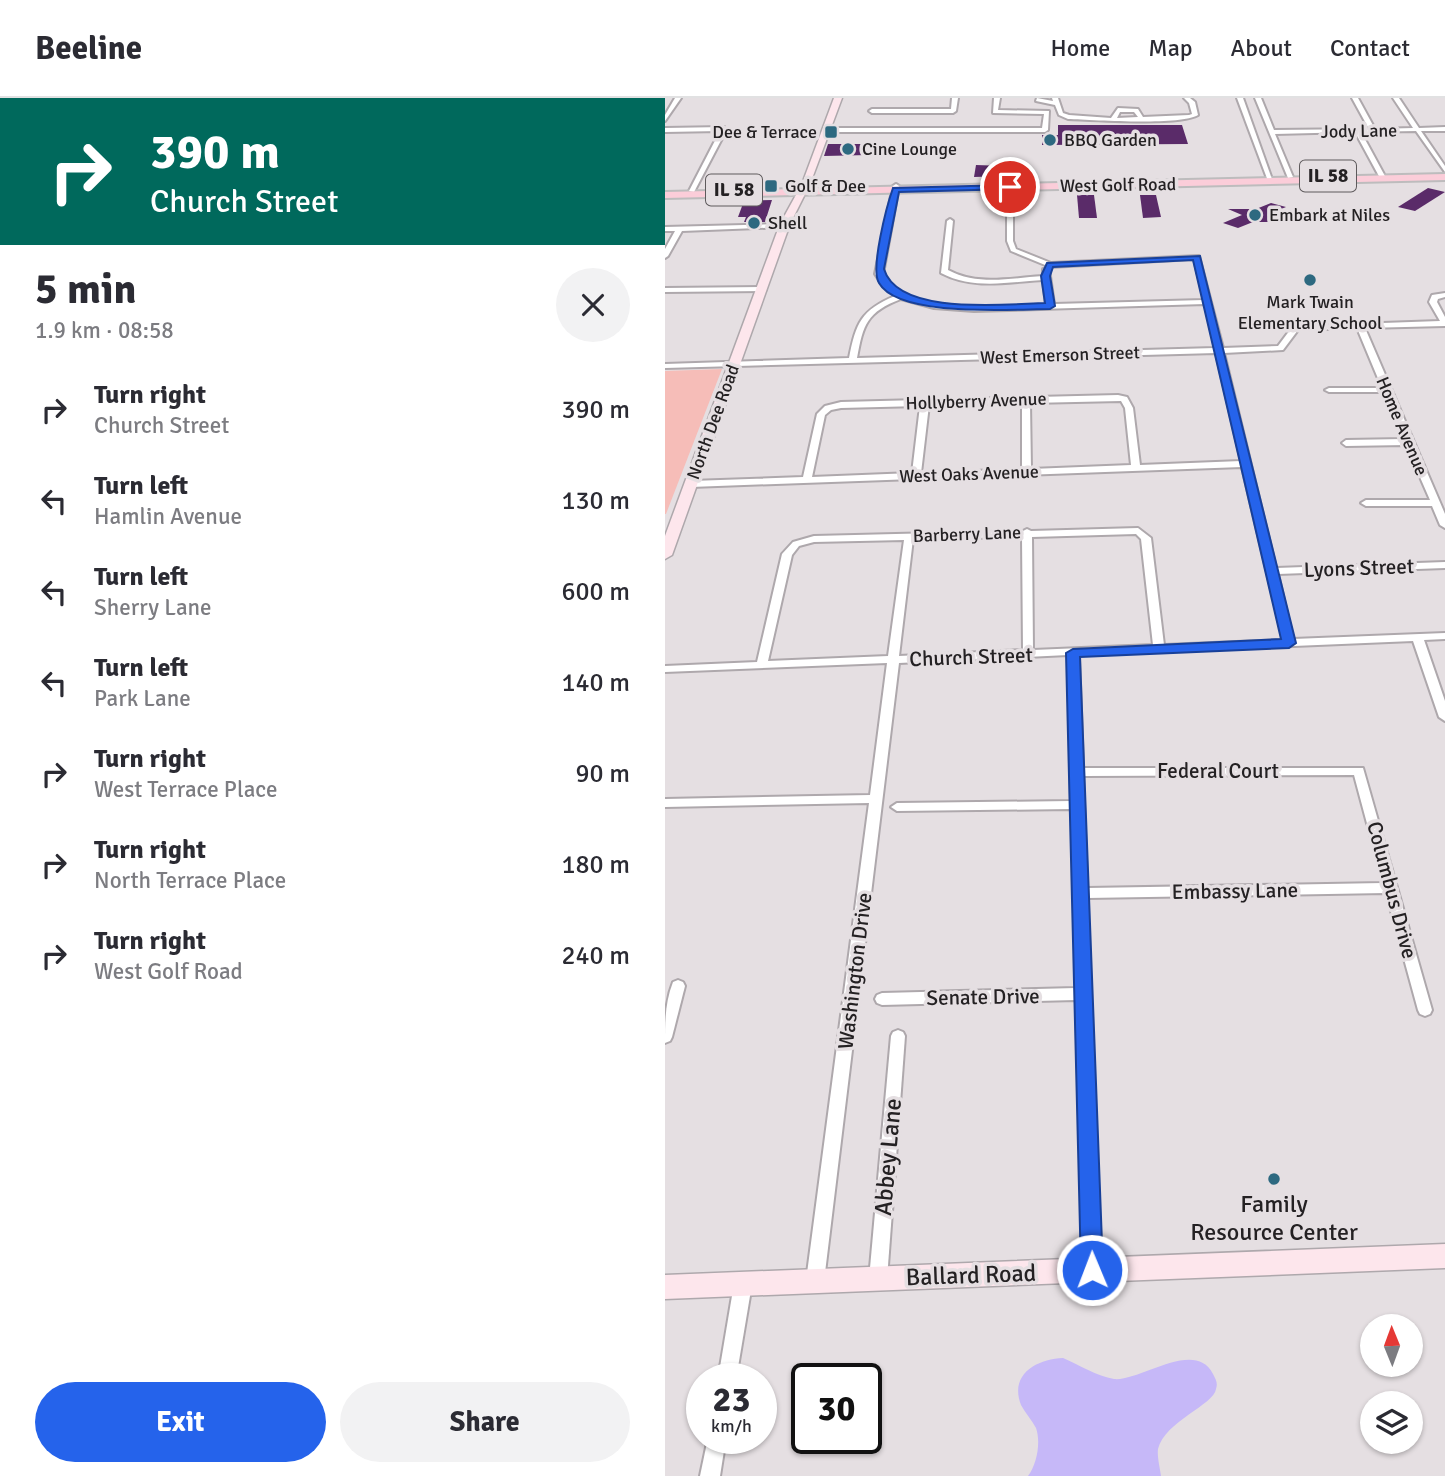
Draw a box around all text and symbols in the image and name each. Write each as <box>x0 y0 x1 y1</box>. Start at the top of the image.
text: Beeline <box>35 28 142 69</box>
text: Home <box>1050 33 1110 63</box>
text: Map <box>1148 33 1193 63</box>
text: About <box>1231 33 1292 63</box>
text: Contact <box>1330 33 1410 63</box>
street label: Jody Lane <box>1321 119 1397 143</box>
place label: Dee & Terrace <box>712 121 817 143</box>
text: 390 m <box>150 122 280 182</box>
marker: Dee & Terrace <box>823 124 839 140</box>
icon: right <box>35 126 126 217</box>
place label: BBQ Garden <box>1064 129 1157 151</box>
marker: BBQ Garden <box>1042 132 1058 148</box>
place label: Cine Lounge <box>862 138 957 160</box>
marker: Cine Lounge <box>840 141 856 157</box>
pin <box>980 157 1040 217</box>
road number: IL 58 <box>1300 160 1356 192</box>
icon: arrive <box>991 168 1029 206</box>
street label: West Golf Road <box>1060 173 1176 197</box>
road number: IL 58 <box>706 174 762 206</box>
place label: Golf & Dee <box>785 175 866 197</box>
marker: Golf & Dee <box>763 178 779 194</box>
text: Church Street <box>150 182 338 221</box>
place label: Embark at Niles <box>1269 204 1390 226</box>
marker: Embark at Niles <box>1247 207 1263 223</box>
place label: Shell <box>768 212 807 234</box>
marker: Shell <box>746 215 762 231</box>
text: 5 min <box>35 264 136 315</box>
button: close <box>556 268 630 342</box>
marker: Mark Twain Elementary School <box>1302 272 1318 288</box>
place label: Mark Twain Elementary School <box>1238 291 1382 334</box>
text: 1.9 km · 08:58 <box>35 316 174 345</box>
street label: West Emerson Street <box>980 341 1140 369</box>
street label: North Dee Road <box>682 361 744 483</box>
street label: Home Avenue <box>1371 373 1433 479</box>
text: Turn right <box>94 379 206 411</box>
street label: Hollyberry Avenue <box>905 388 1047 414</box>
icon: right <box>35 391 73 429</box>
text: 390 m <box>561 394 630 426</box>
text: Church Street <box>94 411 229 440</box>
street label: West Oaks Avenue <box>899 461 1039 487</box>
text: Turn left <box>94 470 188 502</box>
icon: left <box>35 482 73 520</box>
text: 130 m <box>561 485 630 517</box>
text: Hamlin Avenue <box>94 502 242 531</box>
street label: Barberry Lane <box>912 521 1022 547</box>
street label: Lyons Street <box>1303 553 1415 583</box>
text: Turn left <box>94 561 188 593</box>
icon: left <box>35 573 73 611</box>
text: 600 m <box>561 576 630 608</box>
text: Sherry Lane <box>94 593 212 622</box>
street label: Church Street <box>909 642 1033 672</box>
text: Turn left <box>94 652 188 684</box>
icon: left <box>35 664 73 702</box>
text: 140 m <box>561 667 630 699</box>
text: Park Lane <box>94 684 191 713</box>
text: Turn right <box>94 743 206 775</box>
icon: right <box>35 755 73 793</box>
text: 90 m <box>575 758 630 790</box>
street label: Federal Court <box>1157 758 1279 784</box>
text: West Terrace Place <box>94 775 277 804</box>
street label: Columbus Drive <box>1361 819 1423 961</box>
text: Turn right <box>94 834 206 866</box>
icon: right <box>35 846 73 884</box>
text: 180 m <box>561 849 630 881</box>
text: North Terrace Place <box>94 866 286 895</box>
street label: Embassy Lane <box>1172 877 1298 905</box>
street label: Washington Drive <box>832 891 878 1051</box>
text: Turn right <box>94 925 206 957</box>
icon: right <box>35 937 73 975</box>
text: 240 m <box>561 940 630 972</box>
text: West Golf Road <box>94 957 243 986</box>
street label: Senate Drive <box>926 983 1040 1011</box>
street label: Abbey Lane <box>868 1097 908 1217</box>
marker: Family Resource Center <box>1266 1171 1282 1187</box>
place label: Family Resource Center <box>1190 1189 1358 1247</box>
position arrow <box>1055 1233 1129 1307</box>
street label: Ballard Road <box>905 1258 1037 1292</box>
north arrow <box>1360 1314 1423 1377</box>
map controls <box>1360 1314 1423 1454</box>
speed limit sign: 30 <box>791 1363 882 1454</box>
text: 23 <box>713 1378 750 1421</box>
button: Exit <box>35 1382 326 1462</box>
button: Share <box>340 1382 630 1462</box>
button: layers <box>1360 1391 1423 1454</box>
text: km/h <box>711 1415 752 1437</box>

